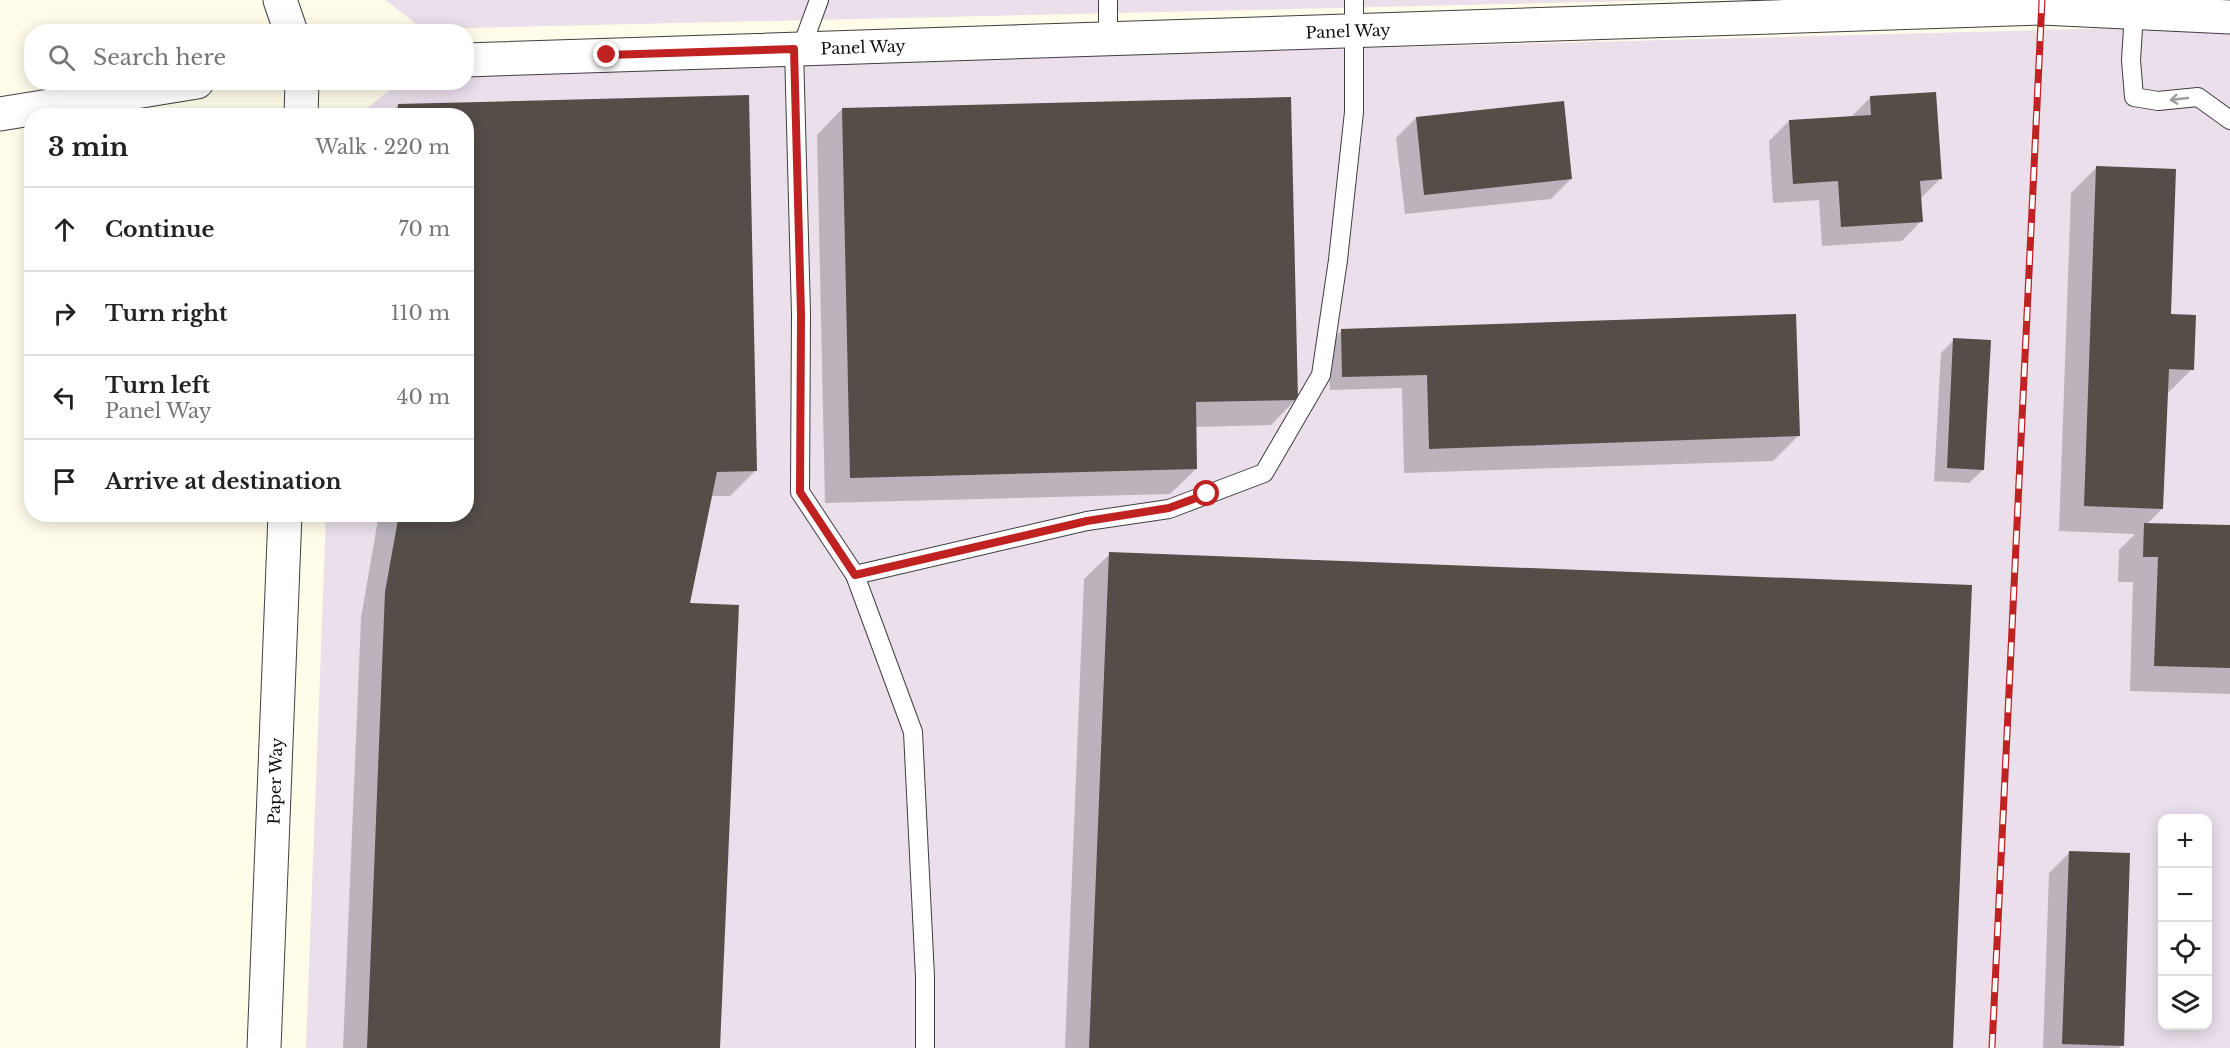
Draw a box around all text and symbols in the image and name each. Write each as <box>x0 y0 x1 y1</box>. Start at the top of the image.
street label: Panel Way <box>1305 19 1392 42</box>
search box <box>24 24 474 90</box>
street label: Panel Way <box>820 35 907 58</box>
icon: search <box>45 41 78 74</box>
route end <box>593 41 619 67</box>
text: Search here <box>93 44 226 71</box>
one-way arrow <box>2170 94 2190 105</box>
text: 3 min <box>48 131 129 163</box>
text: Walk · 220 m <box>315 135 450 159</box>
icon: ahead <box>48 213 81 246</box>
text: Continue <box>105 216 214 243</box>
text: 70 m <box>398 217 450 241</box>
icon: right <box>48 297 81 330</box>
text: Turn right <box>105 300 227 327</box>
text: 110 m <box>391 301 450 325</box>
text: Turn left <box>105 372 210 399</box>
icon: left <box>48 381 81 414</box>
text: 40 m <box>397 385 450 409</box>
text: Panel Way <box>105 399 211 423</box>
icon: arrive <box>48 465 81 498</box>
text: Arrive at destination <box>105 468 342 495</box>
route start <box>1193 480 1219 506</box>
street label: Paper Way <box>263 736 287 825</box>
map controls <box>2158 814 2212 1030</box>
button: + <box>2158 814 2212 868</box>
button: − <box>2158 868 2212 922</box>
button: locate <box>2158 922 2212 976</box>
button: layers <box>2158 976 2212 1030</box>

